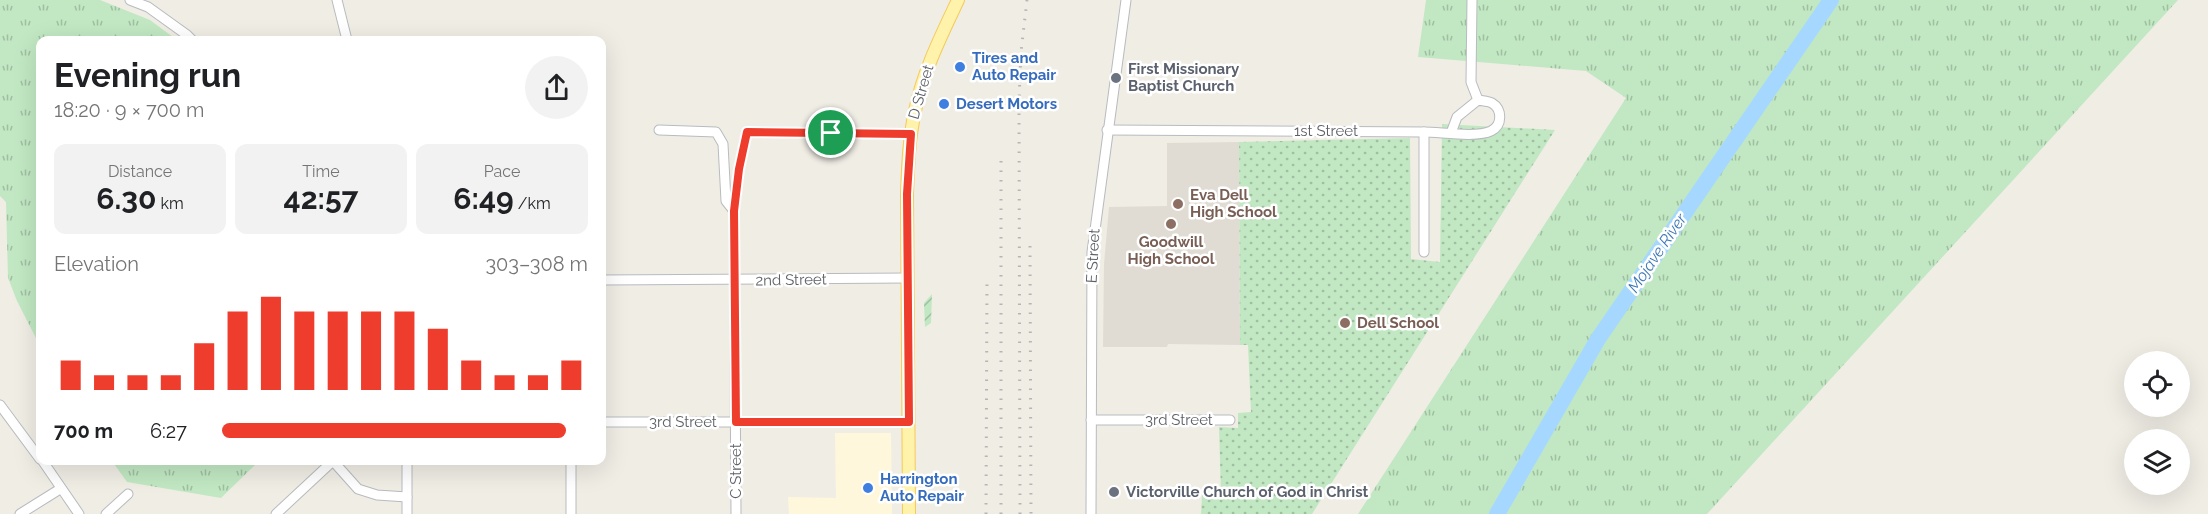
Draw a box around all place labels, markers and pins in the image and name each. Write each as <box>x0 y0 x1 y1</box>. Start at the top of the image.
place label: Tires and Auto Repair <box>972 49 1056 84</box>
marker: Tires and Auto Repair <box>953 60 967 74</box>
place label: First Missionary Baptist Church <box>1128 60 1240 95</box>
marker: First Missionary Baptist Church <box>1109 71 1123 85</box>
place label: Desert Motors <box>956 95 1057 113</box>
marker: Desert Motors <box>937 97 951 111</box>
pin <box>805 107 856 158</box>
place label: Eva Dell High School <box>1190 186 1277 221</box>
marker: Eva Dell High School <box>1171 197 1185 211</box>
marker: Goodwill High School <box>1164 217 1178 231</box>
place label: Goodwill High School <box>1128 233 1215 268</box>
place label: Dell School <box>1357 314 1439 332</box>
marker: Dell School <box>1338 316 1352 330</box>
place label: Harrington Auto Repair <box>880 470 964 505</box>
marker: Harrington Auto Repair <box>861 481 875 495</box>
place label: Victorville Church of God in Christ <box>1126 483 1369 501</box>
marker: Victorville Church of God in Christ <box>1107 485 1121 499</box>

